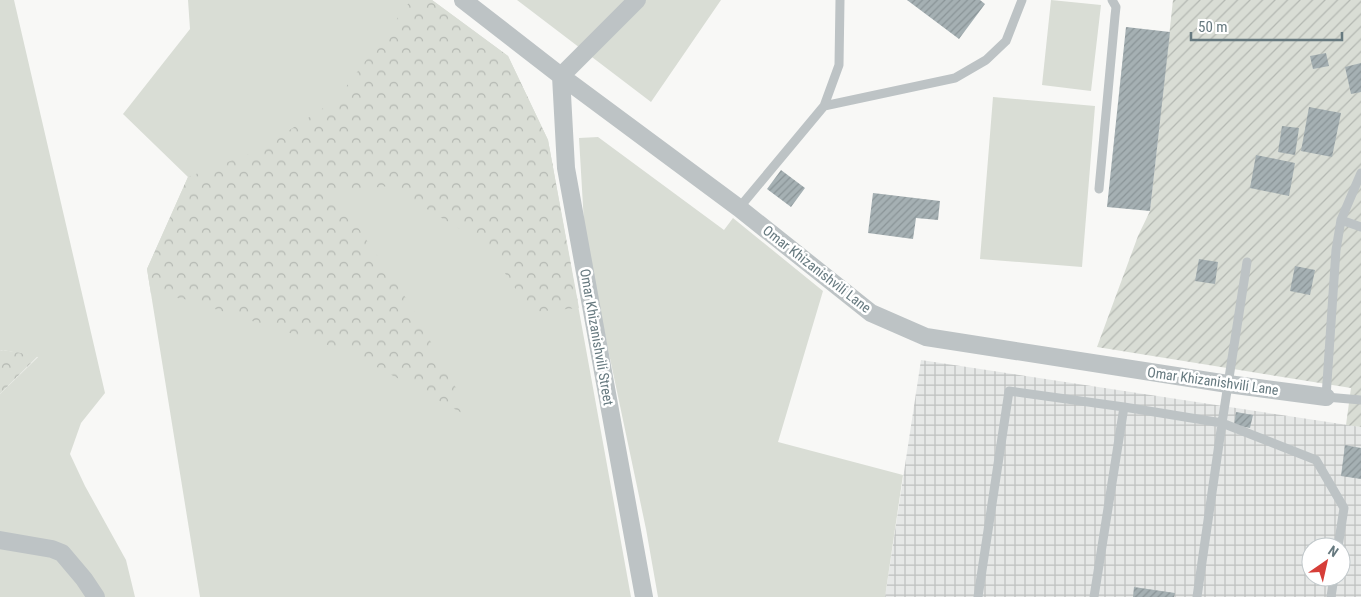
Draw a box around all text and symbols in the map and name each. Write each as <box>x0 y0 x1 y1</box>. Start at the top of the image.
scale bar <box>1191 10 1342 42</box>
text: 50 m <box>1198 18 1228 36</box>
street label: Omar Khizanishvili Lane <box>760 222 874 316</box>
street label: Omar Khizanishvili Street <box>577 267 617 407</box>
street label: Omar Khizanishvili Lane <box>1146 364 1280 398</box>
north arrow <box>1301 537 1351 587</box>
text: N <box>1325 542 1341 560</box>

